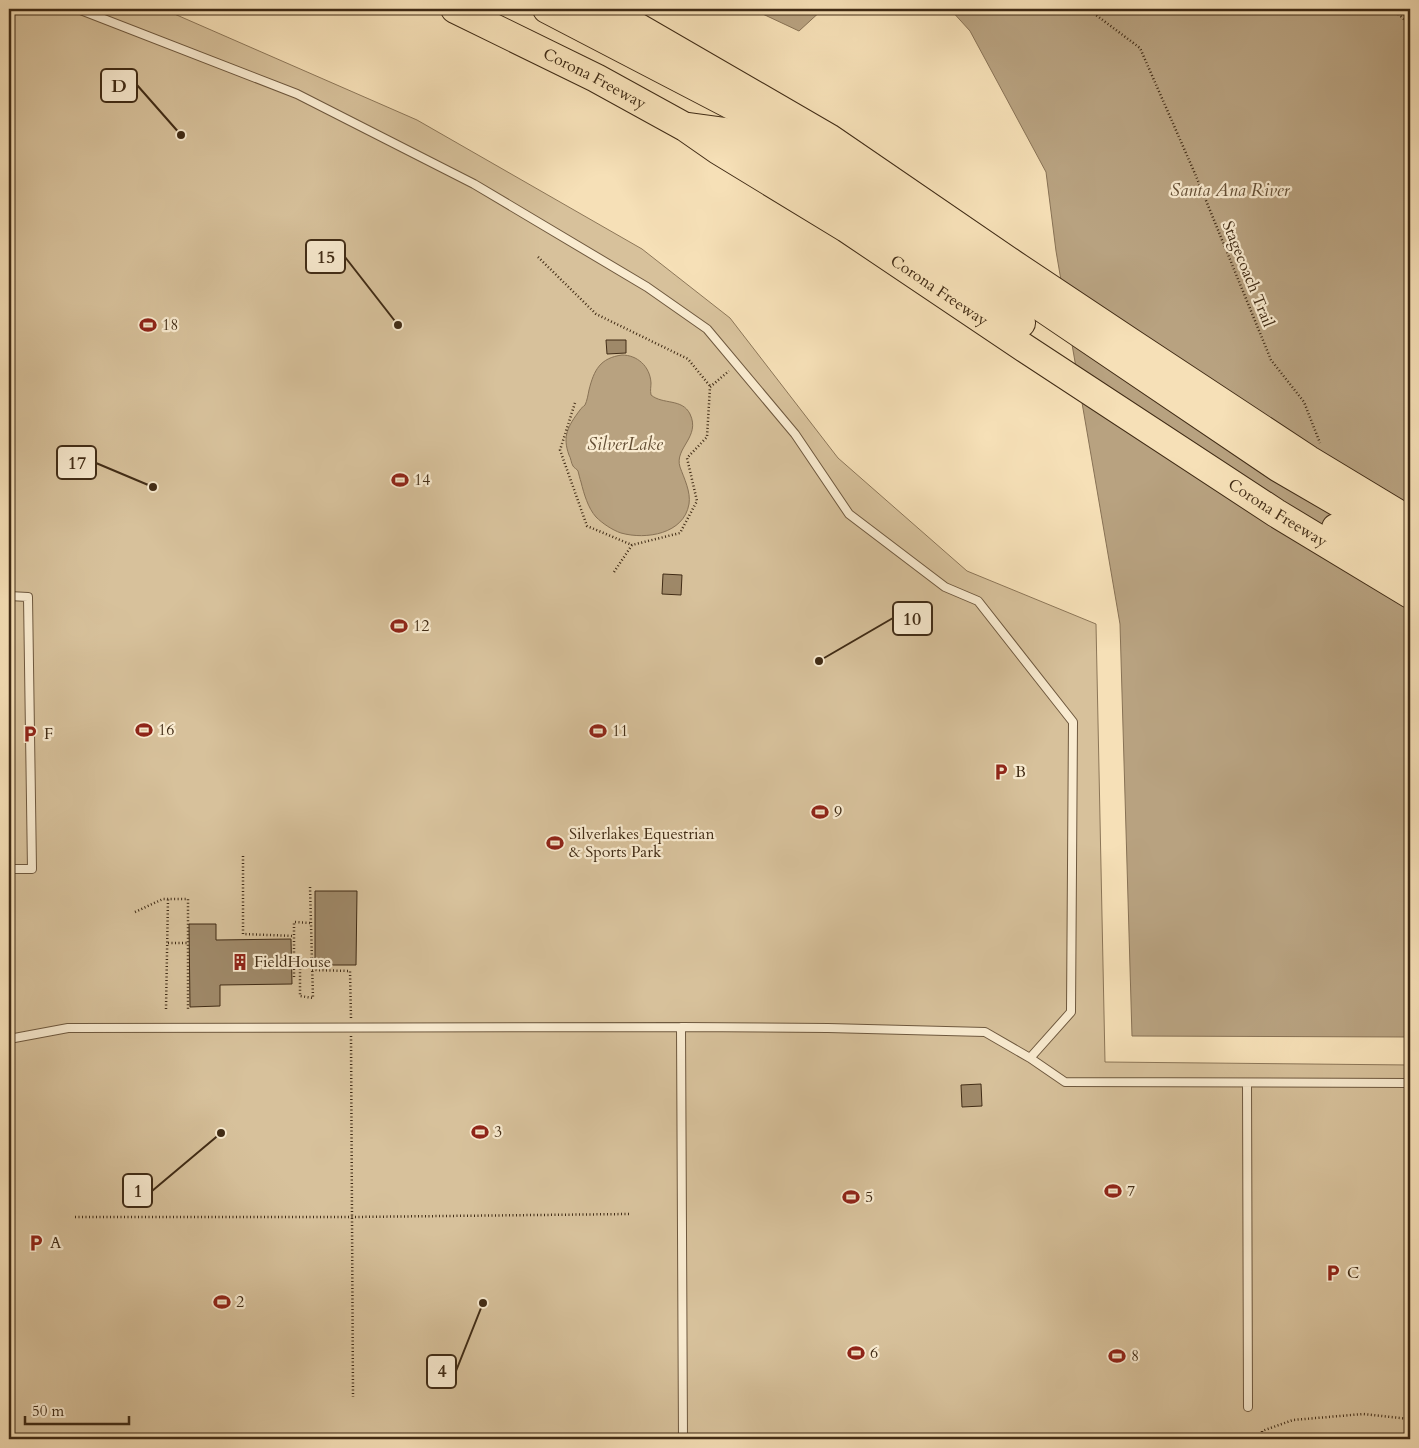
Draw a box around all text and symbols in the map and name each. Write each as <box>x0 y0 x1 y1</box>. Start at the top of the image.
street label: Corona Freeway <box>539 43 651 115</box>
callout: D <box>101 69 137 102</box>
text: D <box>111 74 127 99</box>
water label: Santa Ana River <box>1170 178 1291 203</box>
street label: Stagecoach Trail <box>1217 218 1279 330</box>
callout: 15 <box>306 240 345 273</box>
text: 15 <box>317 245 335 270</box>
street label: Corona Freeway <box>886 250 993 332</box>
place label: 18 <box>162 314 178 336</box>
sports icon: 18 <box>138 315 158 335</box>
water label: SilverLake <box>587 432 664 457</box>
callout: 17 <box>57 446 96 479</box>
text: 17 <box>68 451 86 476</box>
place label: 14 <box>414 469 430 491</box>
sports icon: 14 <box>390 470 410 490</box>
street label: Corona Freeway <box>1224 473 1332 553</box>
callout: 10 <box>893 602 932 635</box>
text: 10 <box>903 607 921 632</box>
place label: 12 <box>413 615 429 637</box>
sports icon: 12 <box>389 616 409 636</box>
place label: 16 <box>158 719 174 741</box>
sports icon: 16 <box>134 720 154 740</box>
place label: 11 <box>612 720 628 742</box>
sports icon: 11 <box>588 721 608 741</box>
place label: F <box>44 723 53 745</box>
parking icon: F <box>20 724 40 744</box>
place label: B <box>1015 761 1026 783</box>
parking icon: B <box>991 762 1011 782</box>
place label: 9 <box>834 801 842 823</box>
sports icon: 9 <box>810 802 830 822</box>
place label: Silverlakes Equestrian & Sports Park <box>569 823 714 863</box>
sports icon: Silverlakes Equestrian & Sports Park <box>545 833 565 853</box>
place label: FieldHouse <box>254 951 331 973</box>
building icon: FieldHouse <box>230 952 250 972</box>
place label: 3 <box>494 1121 502 1143</box>
sports icon: 3 <box>470 1122 490 1142</box>
callout: 1 <box>123 1174 152 1207</box>
text: 1 <box>133 1179 143 1204</box>
place label: 7 <box>1127 1180 1135 1202</box>
sports icon: 7 <box>1103 1181 1123 1201</box>
place label: 5 <box>865 1186 873 1208</box>
sports icon: 5 <box>841 1187 861 1207</box>
place label: A <box>50 1232 62 1254</box>
parking icon: A <box>26 1233 46 1253</box>
place label: C <box>1347 1262 1359 1284</box>
parking icon: C <box>1323 1263 1343 1283</box>
place label: 2 <box>236 1291 244 1313</box>
sports icon: 2 <box>212 1292 232 1312</box>
place label: 6 <box>870 1342 878 1364</box>
sports icon: 6 <box>846 1343 866 1363</box>
place label: 8 <box>1131 1345 1139 1367</box>
sports icon: 8 <box>1107 1346 1127 1366</box>
callout: 4 <box>427 1355 456 1388</box>
text: 4 <box>437 1359 447 1384</box>
scale bar <box>25 1393 129 1425</box>
text: 50 m <box>32 1401 64 1421</box>

